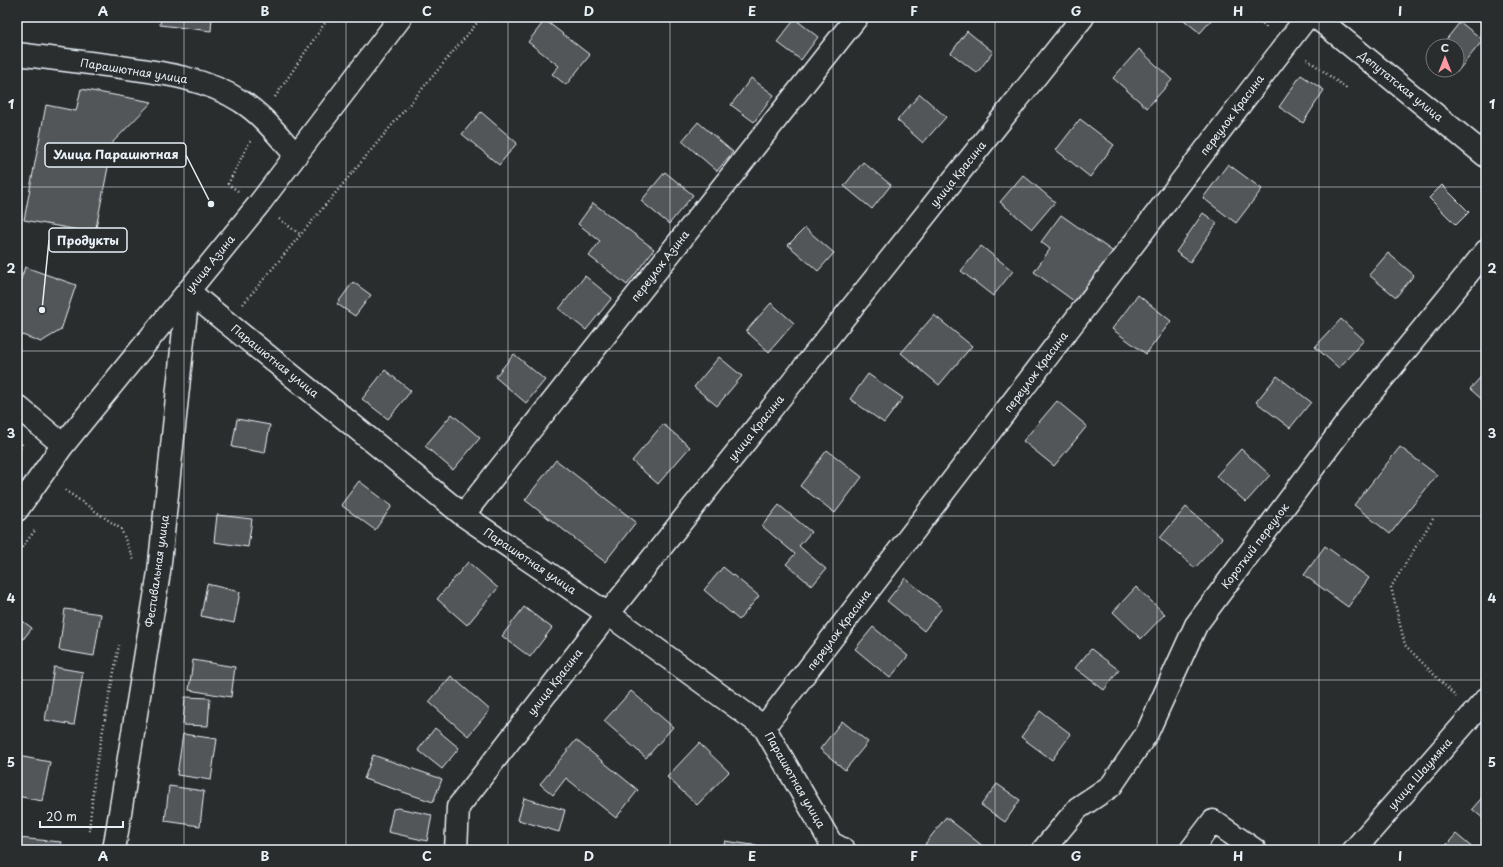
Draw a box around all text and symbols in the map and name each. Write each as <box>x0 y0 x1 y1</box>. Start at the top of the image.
text: A <box>98 1 108 20</box>
text: B <box>261 1 270 20</box>
text: C <box>422 1 432 20</box>
text: D <box>584 1 594 20</box>
text: E <box>748 1 756 20</box>
text: F <box>910 1 918 20</box>
text: G <box>1071 1 1081 20</box>
text: H <box>1233 1 1243 20</box>
text: I <box>1398 1 1402 20</box>
north arrow <box>1425 38 1465 78</box>
text: С <box>1441 39 1449 56</box>
street label: Депутатская улица <box>1355 45 1447 125</box>
street label: Парашютная улица <box>79 54 189 87</box>
street label: переулок Красина <box>1195 71 1268 159</box>
text: 1 <box>8 94 14 113</box>
text: 1 <box>1489 94 1495 113</box>
street label: улица Красина <box>926 137 990 210</box>
callout: Улица Парашютная <box>45 143 186 167</box>
text: Улица Парашютная <box>53 145 179 163</box>
street label: переулок Азина <box>626 226 693 305</box>
callout: Продукты <box>49 228 127 252</box>
text: Продукты <box>57 231 119 249</box>
street label: улица Азина <box>181 231 238 296</box>
text: 2 <box>6 258 16 277</box>
text: 2 <box>1487 258 1497 277</box>
street label: Парашютная улица <box>228 320 323 401</box>
street label: переулок Красина <box>999 328 1072 416</box>
street label: улица Красина <box>724 391 788 464</box>
text: 3 <box>7 423 16 442</box>
text: 3 <box>1488 423 1497 442</box>
street label: Короткий переулок <box>1217 499 1293 592</box>
street label: Фестивальная улица <box>140 514 173 628</box>
street label: Парашютная улица <box>481 523 580 598</box>
street label: переулок Красина <box>802 586 875 674</box>
text: 4 <box>7 588 16 607</box>
text: 4 <box>1488 588 1497 607</box>
street label: улица Красина <box>523 645 586 719</box>
street label: Парашютная улица <box>761 729 830 831</box>
street label: улица Шаумяна <box>1384 734 1456 813</box>
text: 5 <box>7 752 15 771</box>
text: 5 <box>1488 752 1496 771</box>
scale bar <box>40 803 123 829</box>
text: 20 m <box>46 807 77 825</box>
text: A <box>98 846 108 865</box>
text: B <box>261 846 270 865</box>
text: C <box>422 846 432 865</box>
text: D <box>584 846 594 865</box>
text: E <box>748 846 756 865</box>
text: F <box>910 846 918 865</box>
text: G <box>1071 846 1081 865</box>
text: H <box>1233 846 1243 865</box>
text: I <box>1398 846 1402 865</box>

